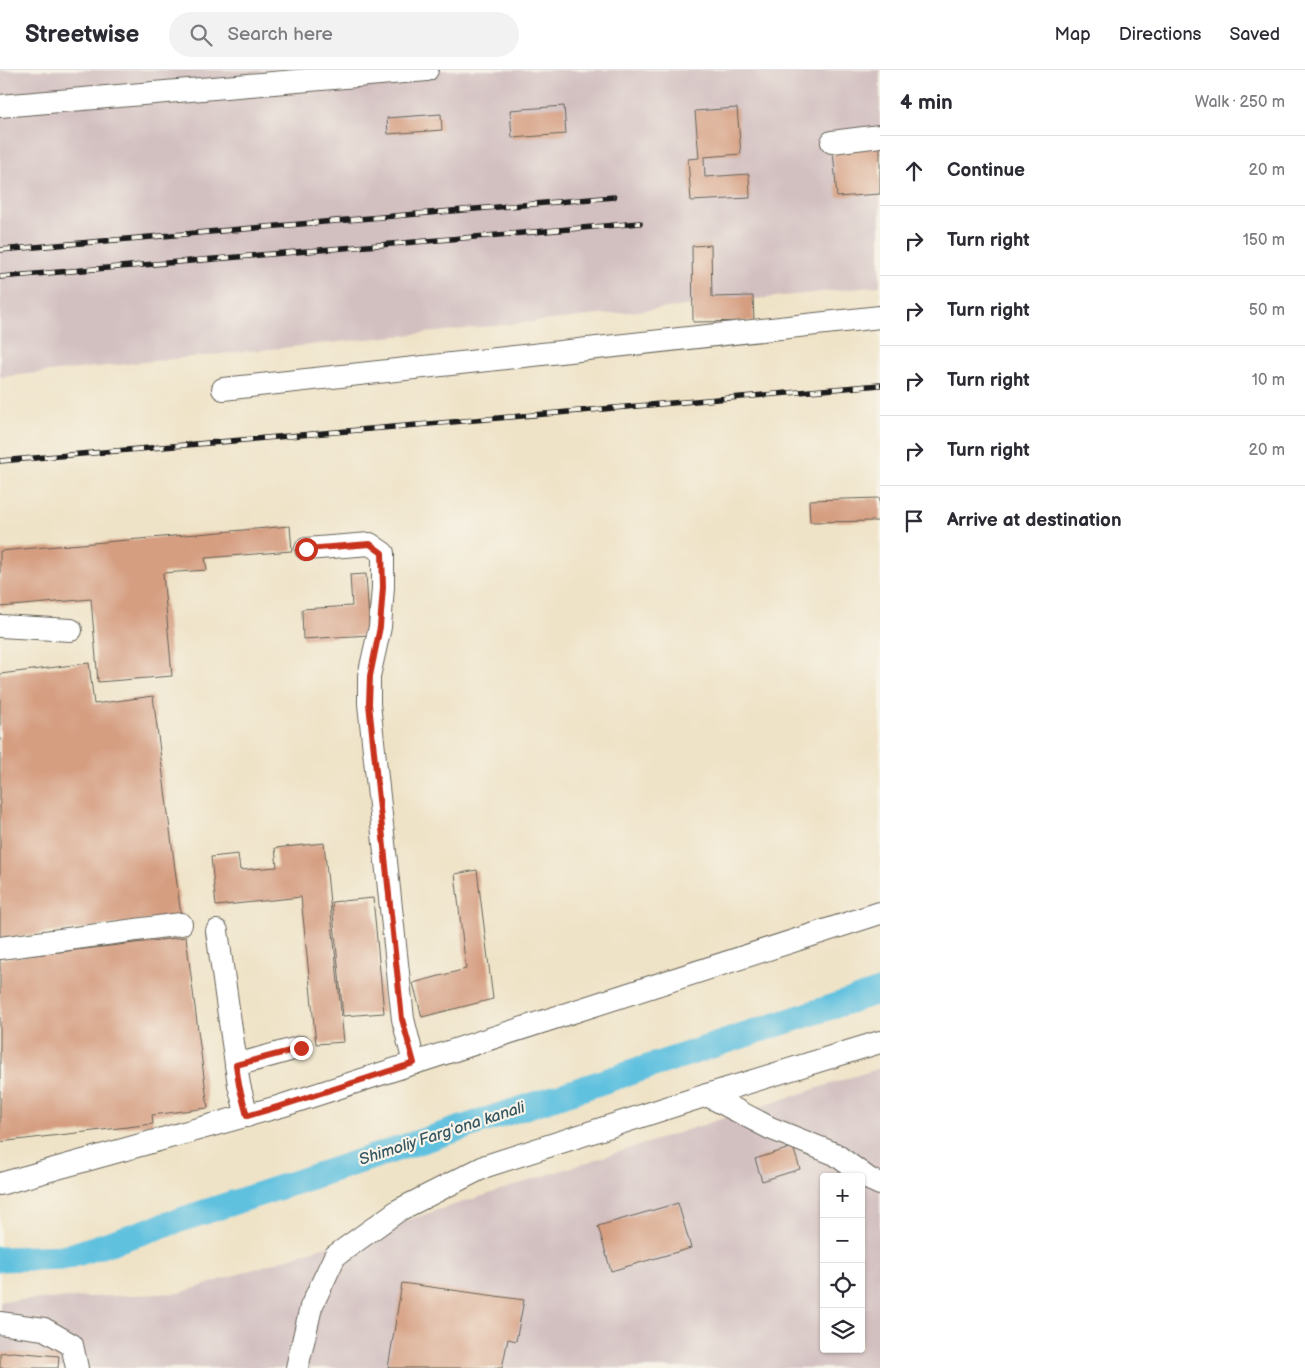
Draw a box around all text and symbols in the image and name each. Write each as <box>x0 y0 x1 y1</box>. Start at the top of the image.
search box <box>169 12 519 57</box>
text: Streetwise <box>25 20 139 49</box>
icon: search <box>187 21 215 49</box>
text: Search here <box>227 23 333 46</box>
text: Map <box>1055 24 1091 45</box>
text: Directions <box>1119 24 1201 45</box>
text: Saved <box>1229 24 1280 45</box>
text: 4 min <box>900 90 953 115</box>
text: Walk · 250 m <box>1195 93 1285 112</box>
icon: ahead <box>900 157 928 185</box>
text: Continue <box>947 159 1025 182</box>
text: 20 m <box>1249 161 1285 180</box>
icon: right <box>900 227 928 255</box>
text: Turn right <box>947 229 1030 252</box>
text: 150 m <box>1243 231 1285 250</box>
icon: right <box>900 297 928 325</box>
text: Turn right <box>947 299 1030 322</box>
text: 50 m <box>1249 301 1285 320</box>
icon: right <box>900 367 928 395</box>
text: Turn right <box>947 369 1030 392</box>
text: 10 m <box>1252 371 1285 390</box>
icon: right <box>900 437 928 465</box>
text: Turn right <box>947 439 1030 462</box>
text: 20 m <box>1249 441 1285 460</box>
icon: arrive <box>900 507 928 535</box>
text: Arrive at destination <box>947 509 1122 532</box>
route start <box>295 538 318 561</box>
route end <box>290 1037 313 1060</box>
water label: Shimoliy Fargʻona kanali <box>357 1098 529 1170</box>
map controls <box>820 1173 865 1353</box>
button: + <box>820 1173 865 1218</box>
button: − <box>820 1218 865 1263</box>
button: locate <box>820 1263 865 1308</box>
button: layers <box>820 1308 865 1353</box>

